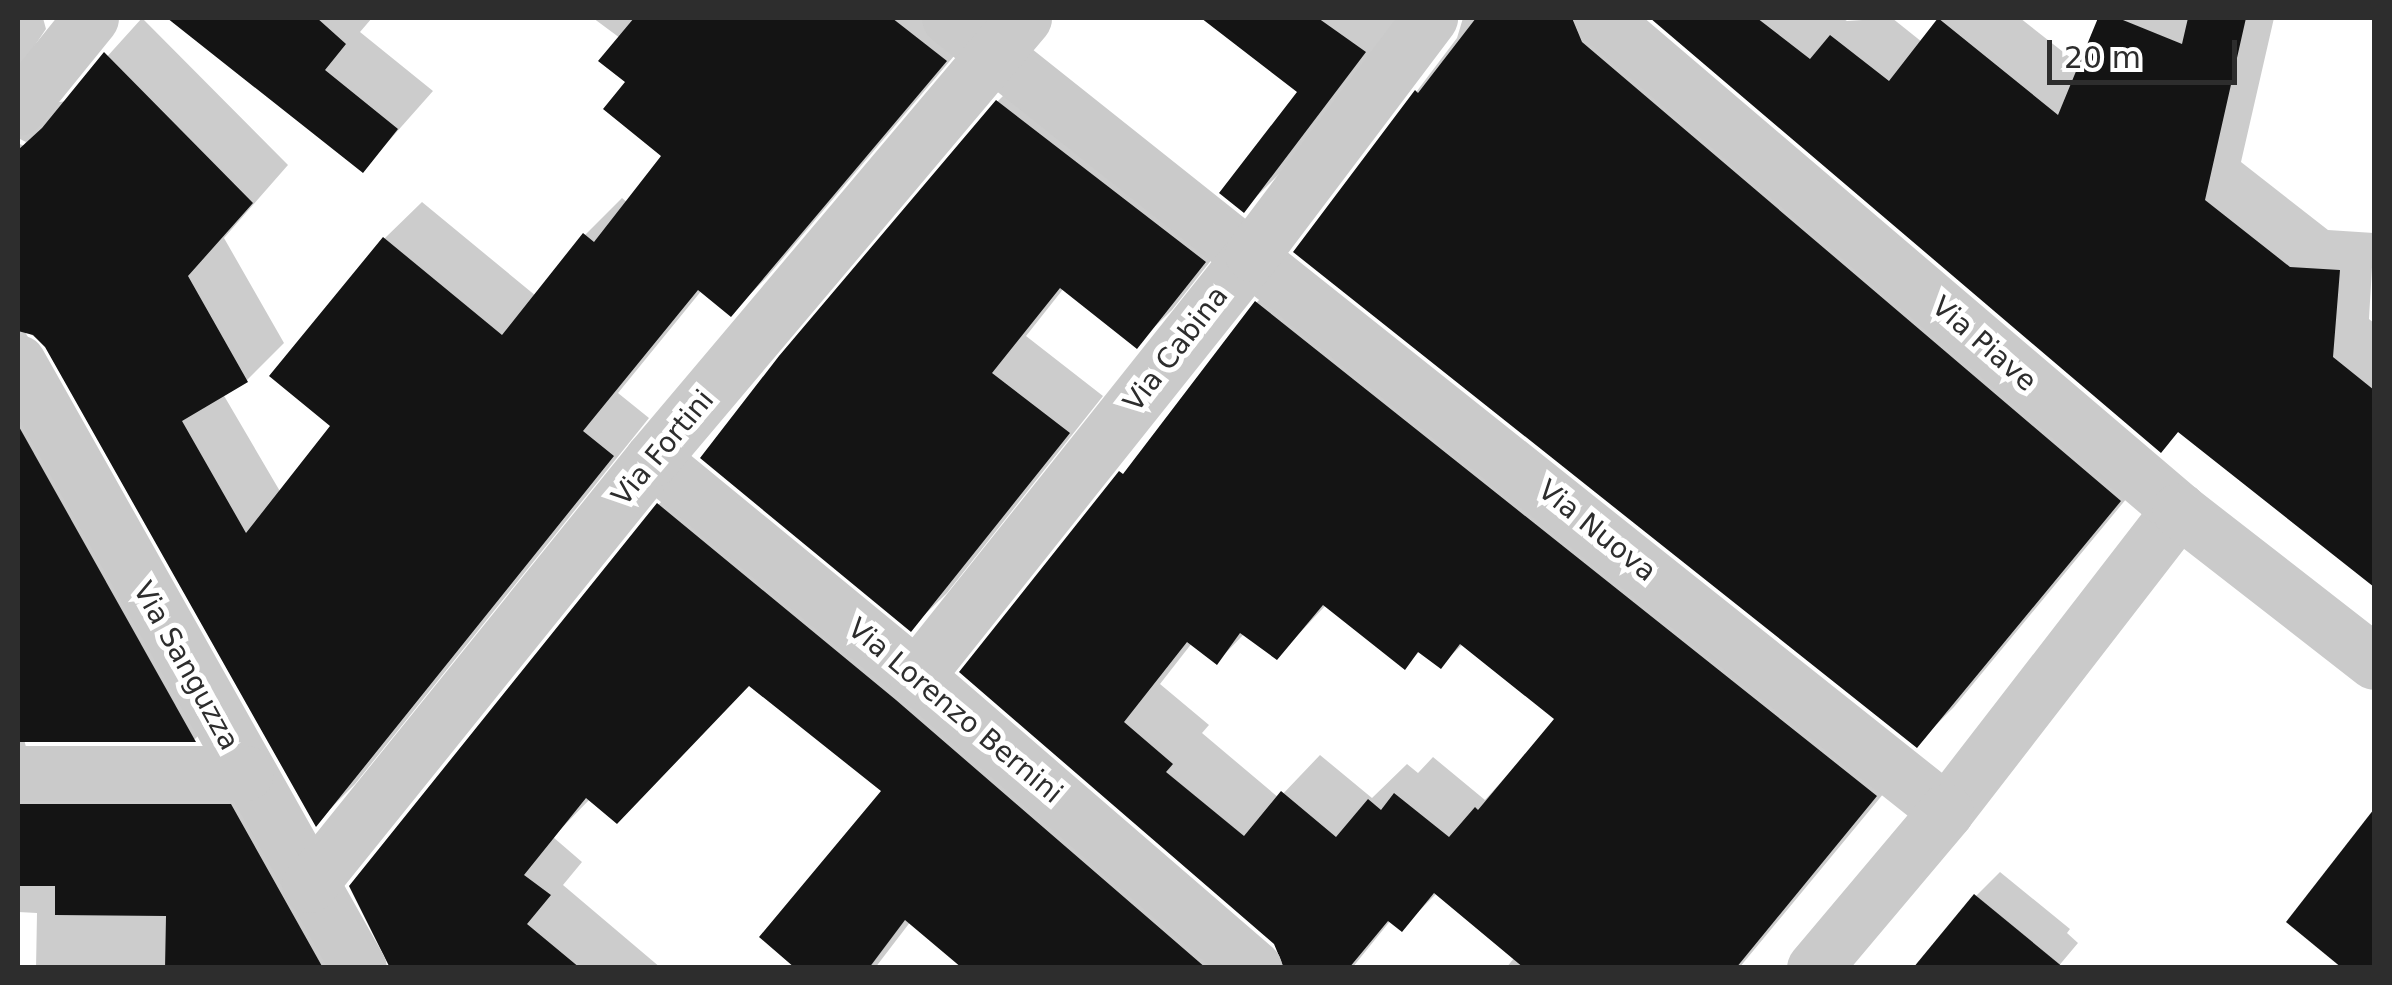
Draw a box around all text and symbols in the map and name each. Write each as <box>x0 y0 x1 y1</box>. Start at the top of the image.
scale bar <box>2052 20 2242 82</box>
text: 20 m <box>2064 40 2141 75</box>
street label: Via Cabina <box>1117 280 1235 418</box>
street label: Via Piave <box>1925 290 2043 398</box>
street label: Via Fortini <box>605 383 721 513</box>
street label: Via Nuova <box>1531 473 1663 589</box>
street label: Via Sanguzza <box>126 576 246 756</box>
street label: Via Lorenzo Bernini <box>841 611 1069 811</box>

